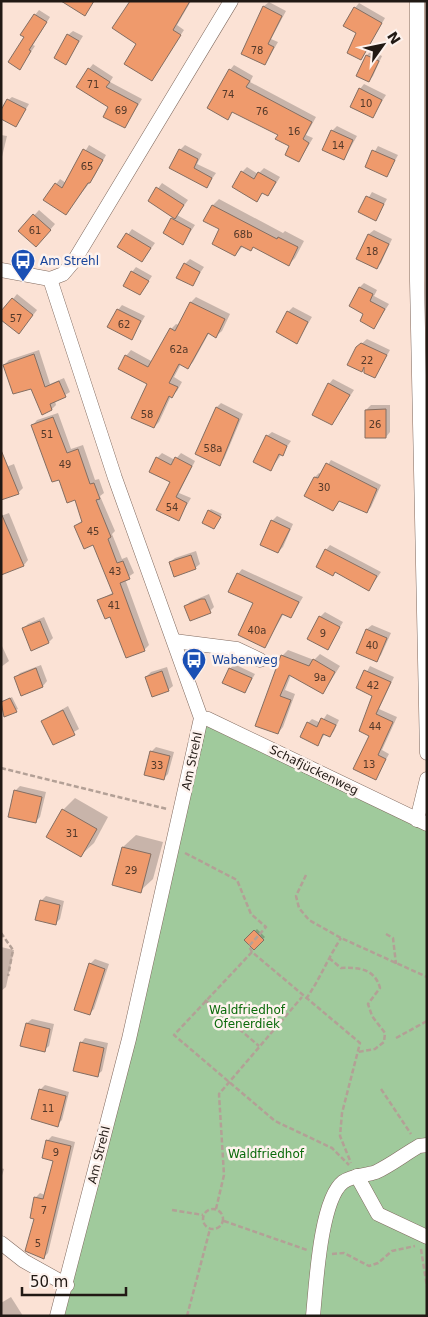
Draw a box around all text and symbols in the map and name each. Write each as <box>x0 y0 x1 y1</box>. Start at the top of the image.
north arrow <box>358 20 408 70</box>
text: N <box>384 29 404 47</box>
house number: 78 <box>251 45 263 56</box>
house number: 71 <box>87 79 99 90</box>
house number: 74 <box>222 89 234 100</box>
house number: 10 <box>360 98 372 109</box>
house number: 69 <box>115 105 127 116</box>
house number: 76 <box>256 106 268 117</box>
house number: 16 <box>288 126 300 137</box>
house number: 14 <box>332 140 344 151</box>
house number: 65 <box>81 161 93 172</box>
house number: 61 <box>29 225 41 236</box>
house number: 68b <box>233 229 253 240</box>
house number: 18 <box>366 246 378 257</box>
bus stop icon: Am Strehl <box>10 248 36 282</box>
place label: Am Strehl <box>40 254 99 268</box>
house number: 57 <box>10 313 22 324</box>
house number: 62 <box>118 319 130 330</box>
house number: 62a <box>170 344 188 355</box>
house number: 22 <box>361 355 373 366</box>
house number: 58 <box>141 409 153 420</box>
house number: 26 <box>369 419 381 430</box>
house number: 51 <box>41 429 53 440</box>
house number: 58a <box>204 443 222 454</box>
house number: 49 <box>59 459 71 470</box>
house number: 30 <box>318 482 330 493</box>
house number: 54 <box>166 502 178 513</box>
house number: 45 <box>87 526 99 537</box>
house number: 43 <box>109 566 121 577</box>
house number: 41 <box>108 600 120 611</box>
house number: 40a <box>248 625 266 636</box>
house number: 9 <box>320 628 326 639</box>
house number: 40 <box>366 640 378 651</box>
bus stop icon: Wabenweg <box>181 647 207 681</box>
place label: Wabenweg <box>212 653 278 667</box>
house number: 9a <box>314 672 326 683</box>
house number: 42 <box>367 680 379 691</box>
house number: 44 <box>369 721 381 732</box>
street label: Am Strehl <box>179 731 205 791</box>
street label: Schafjückenweg <box>267 742 361 798</box>
house number: 13 <box>363 759 375 770</box>
house number: 33 <box>151 760 163 771</box>
house number: 31 <box>66 828 78 839</box>
house number: 29 <box>125 865 137 876</box>
park label: Waldfriedhof Ofenerdiek <box>209 1003 286 1031</box>
house number: 11 <box>42 1103 54 1114</box>
street label: Am Strehl <box>85 1125 113 1185</box>
house number: 9 <box>53 1147 59 1158</box>
park label: Waldfriedhof <box>228 1147 305 1161</box>
house number: 7 <box>41 1205 47 1216</box>
house number: 5 <box>35 1238 41 1249</box>
scale bar <box>22 1264 126 1296</box>
text: 50 m <box>30 1273 68 1291</box>

